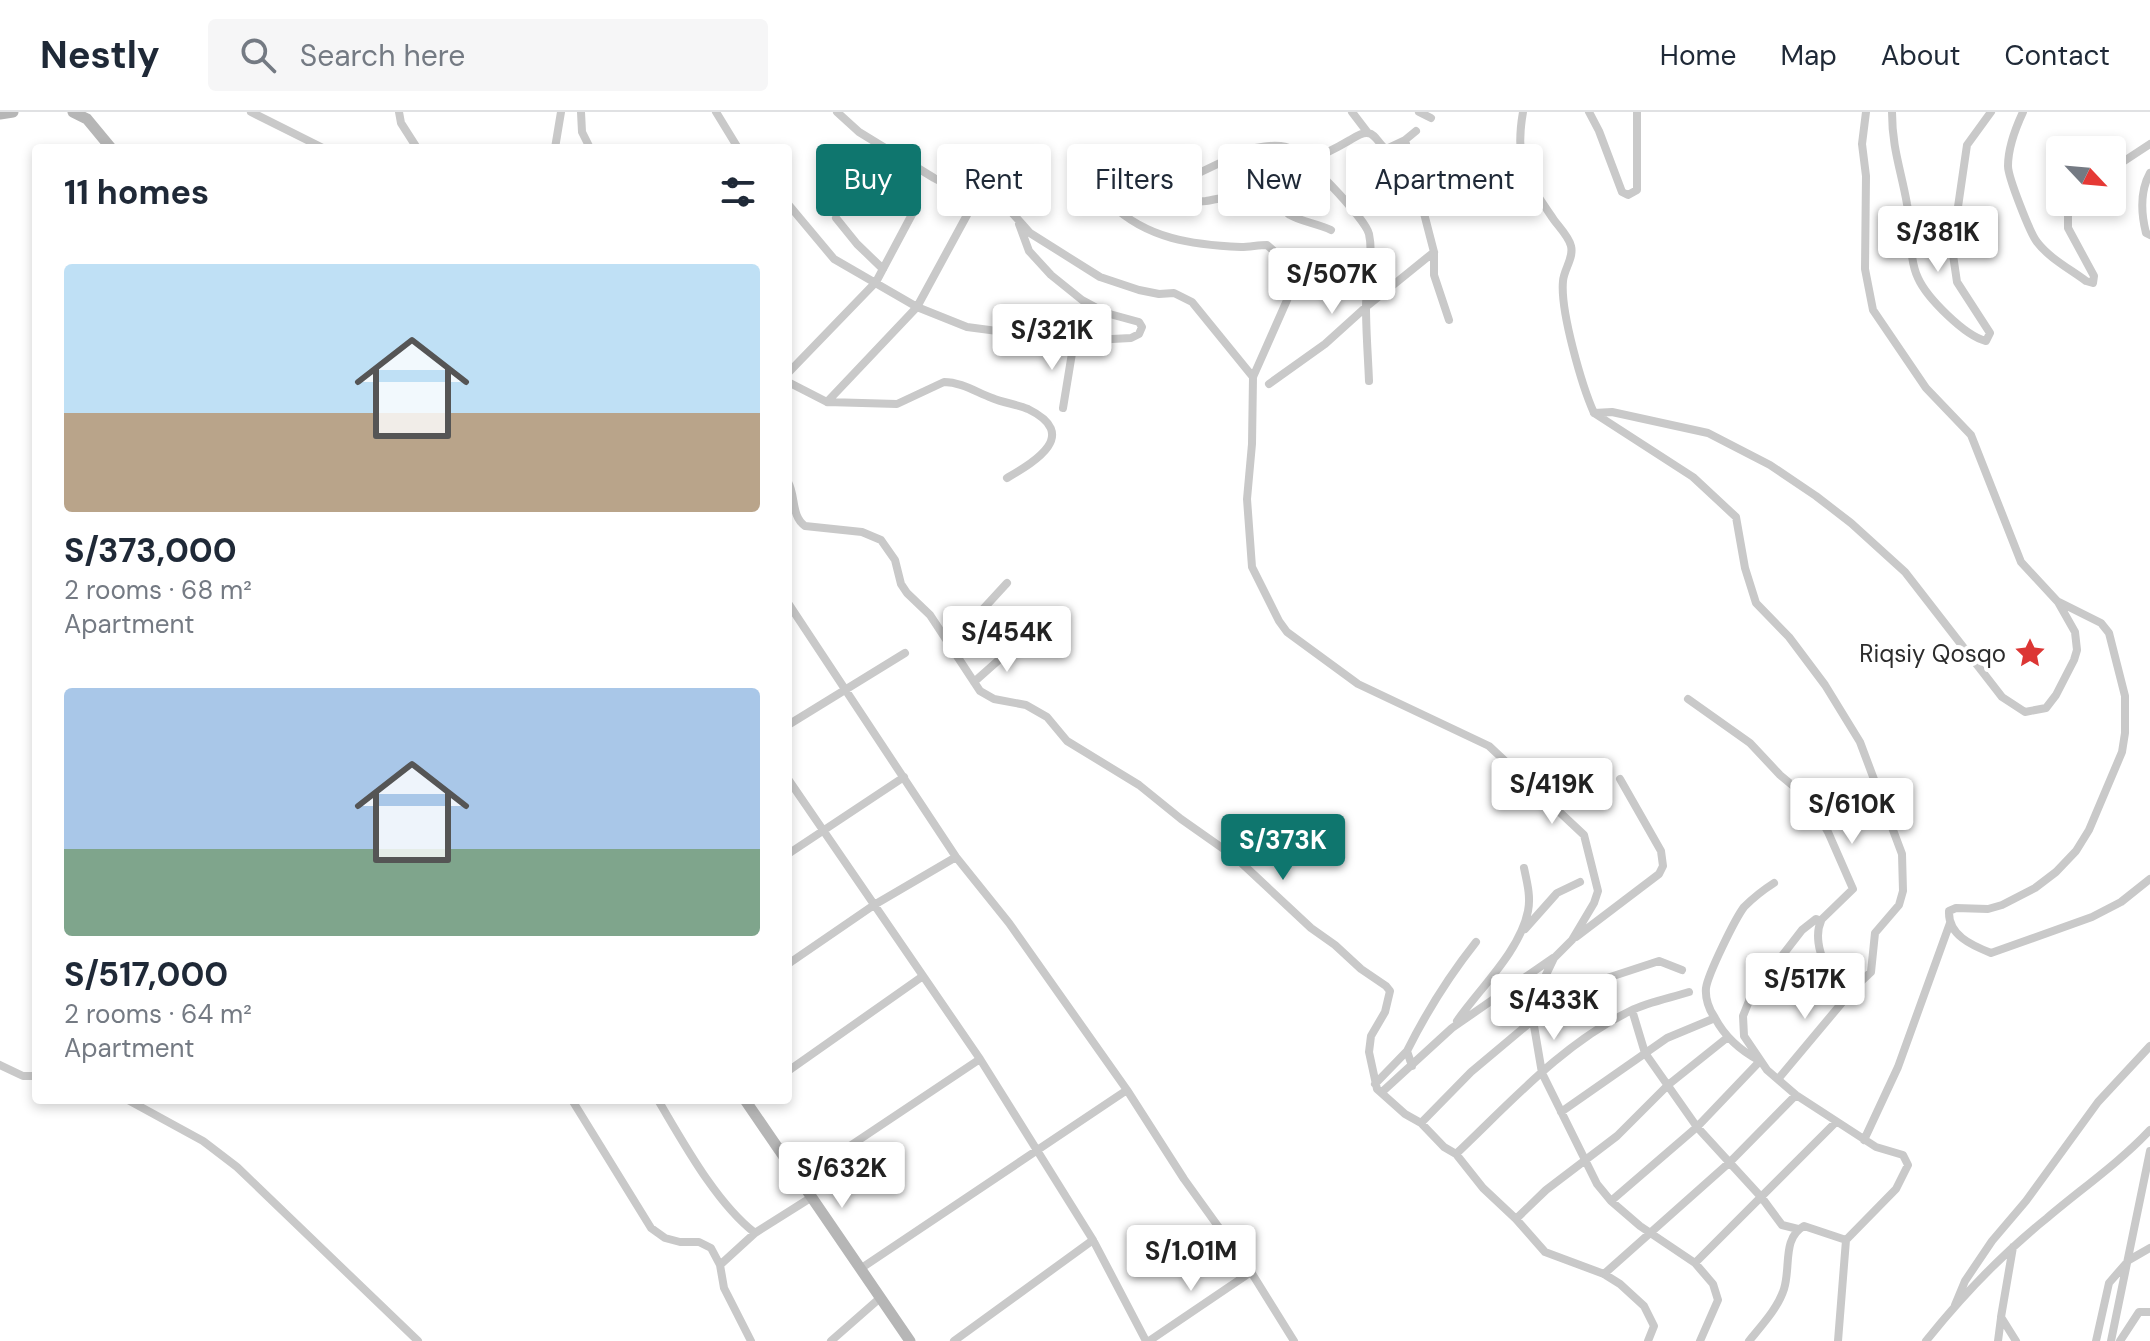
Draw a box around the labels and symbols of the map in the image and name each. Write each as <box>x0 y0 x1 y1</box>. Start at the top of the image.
north arrow <box>2046 136 2126 216</box>
pin: S/381K <box>1873 206 2003 274</box>
pin: S/507K <box>1267 248 1397 316</box>
pin: S/321K <box>987 304 1117 372</box>
pin: S/454K <box>942 606 1072 674</box>
place icon: Riqsiy Qosqo <box>2013 636 2047 670</box>
place label: Riqsiy Qosqo <box>1859 638 2006 669</box>
pin: S/419K <box>1487 758 1617 826</box>
pin: S/610K <box>1787 778 1917 846</box>
pin: S/373K <box>1218 814 1348 882</box>
pin: S/517K <box>1740 953 1870 1021</box>
pin: S/433K <box>1489 974 1619 1042</box>
pin: S/632K <box>777 1142 907 1210</box>
pin: S/1.01M <box>1117 1225 1265 1293</box>

